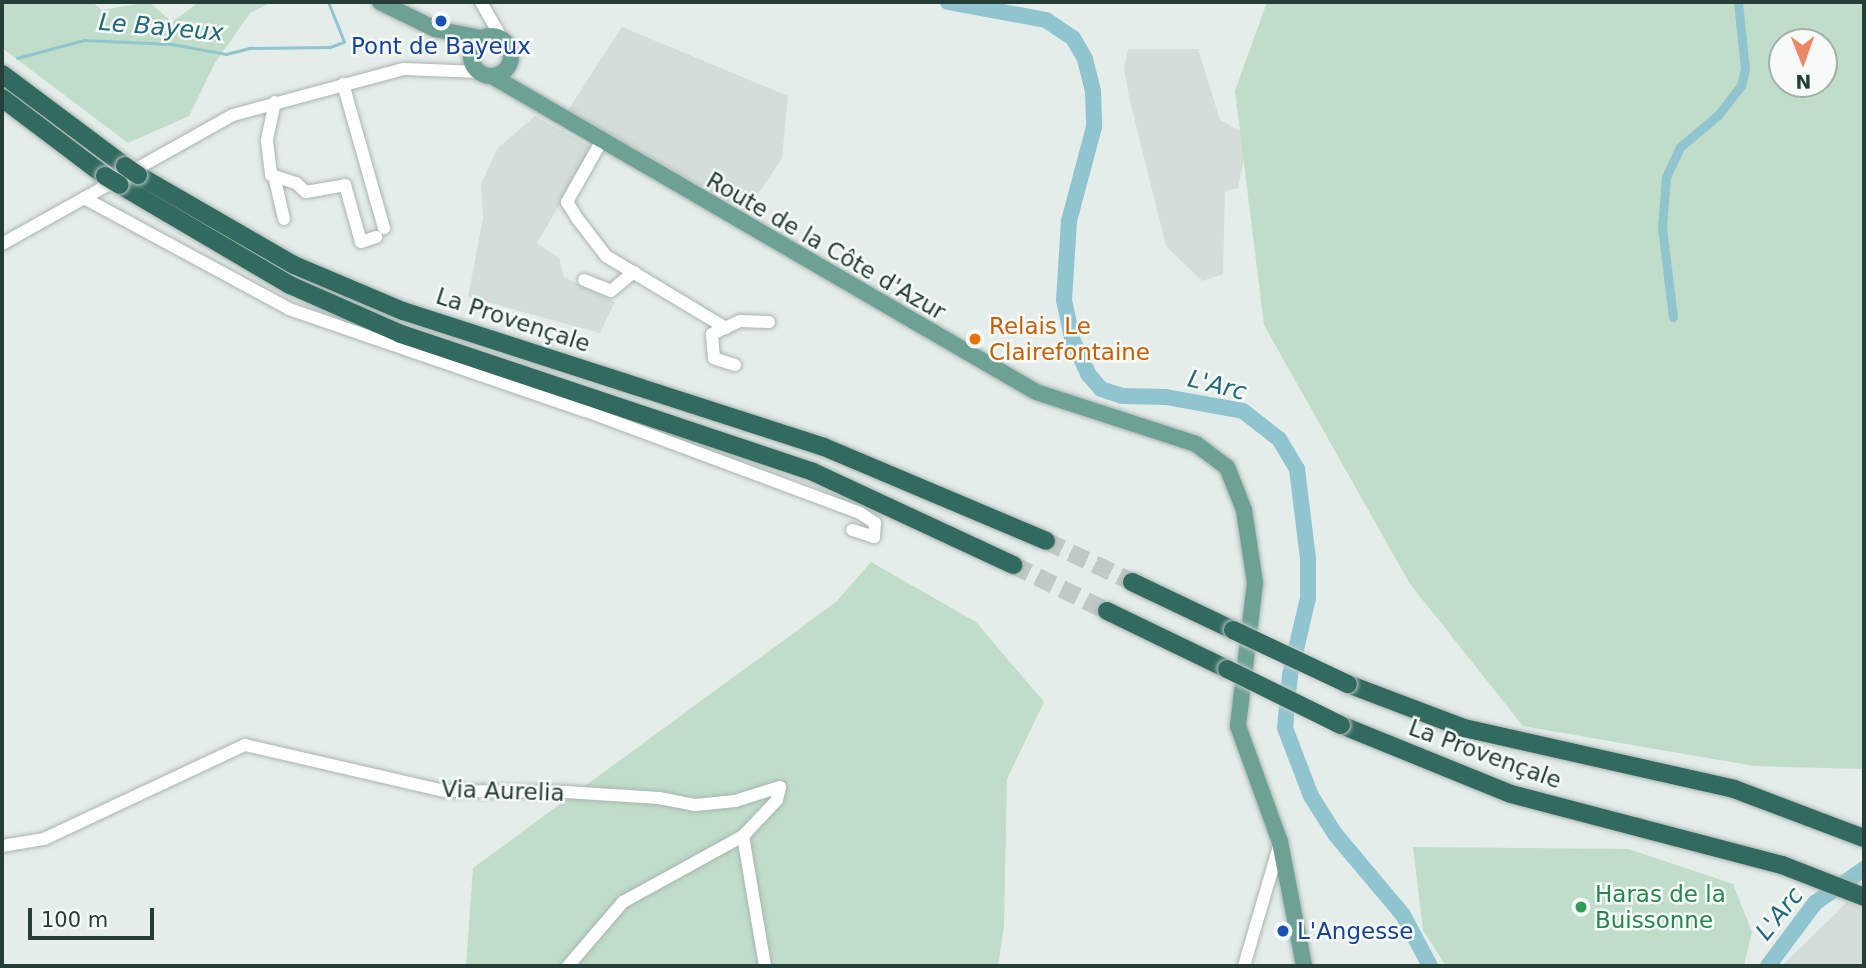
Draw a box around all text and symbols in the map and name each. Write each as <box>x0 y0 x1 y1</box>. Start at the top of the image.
water label: Le Bayeux <box>97 8 225 48</box>
marker: Pont de Bayeux <box>433 13 449 29</box>
north arrow <box>1768 28 1838 98</box>
place label: Pont de Bayeux <box>351 32 531 60</box>
text: N <box>1795 71 1811 93</box>
street label: Route de la Côte d'Azur <box>702 166 950 326</box>
street label: La Provençale <box>432 282 594 358</box>
place label: Relais Le Clairefontaine <box>989 312 1150 366</box>
marker: Relais Le Clairefontaine <box>967 331 983 347</box>
water label: L'Arc <box>1185 365 1249 407</box>
street label: La Provençale <box>1405 714 1565 794</box>
street label: Via Aurelia <box>441 775 565 807</box>
place label: Haras de la Buissonne <box>1595 880 1726 934</box>
water label: L'Arc <box>1750 882 1810 946</box>
scale bar <box>32 894 158 938</box>
marker: Haras de la Buissonne <box>1573 899 1589 915</box>
text: 100 m <box>41 908 108 932</box>
place label: L'Angesse <box>1297 917 1413 945</box>
marker: L'Angesse <box>1275 923 1291 939</box>

